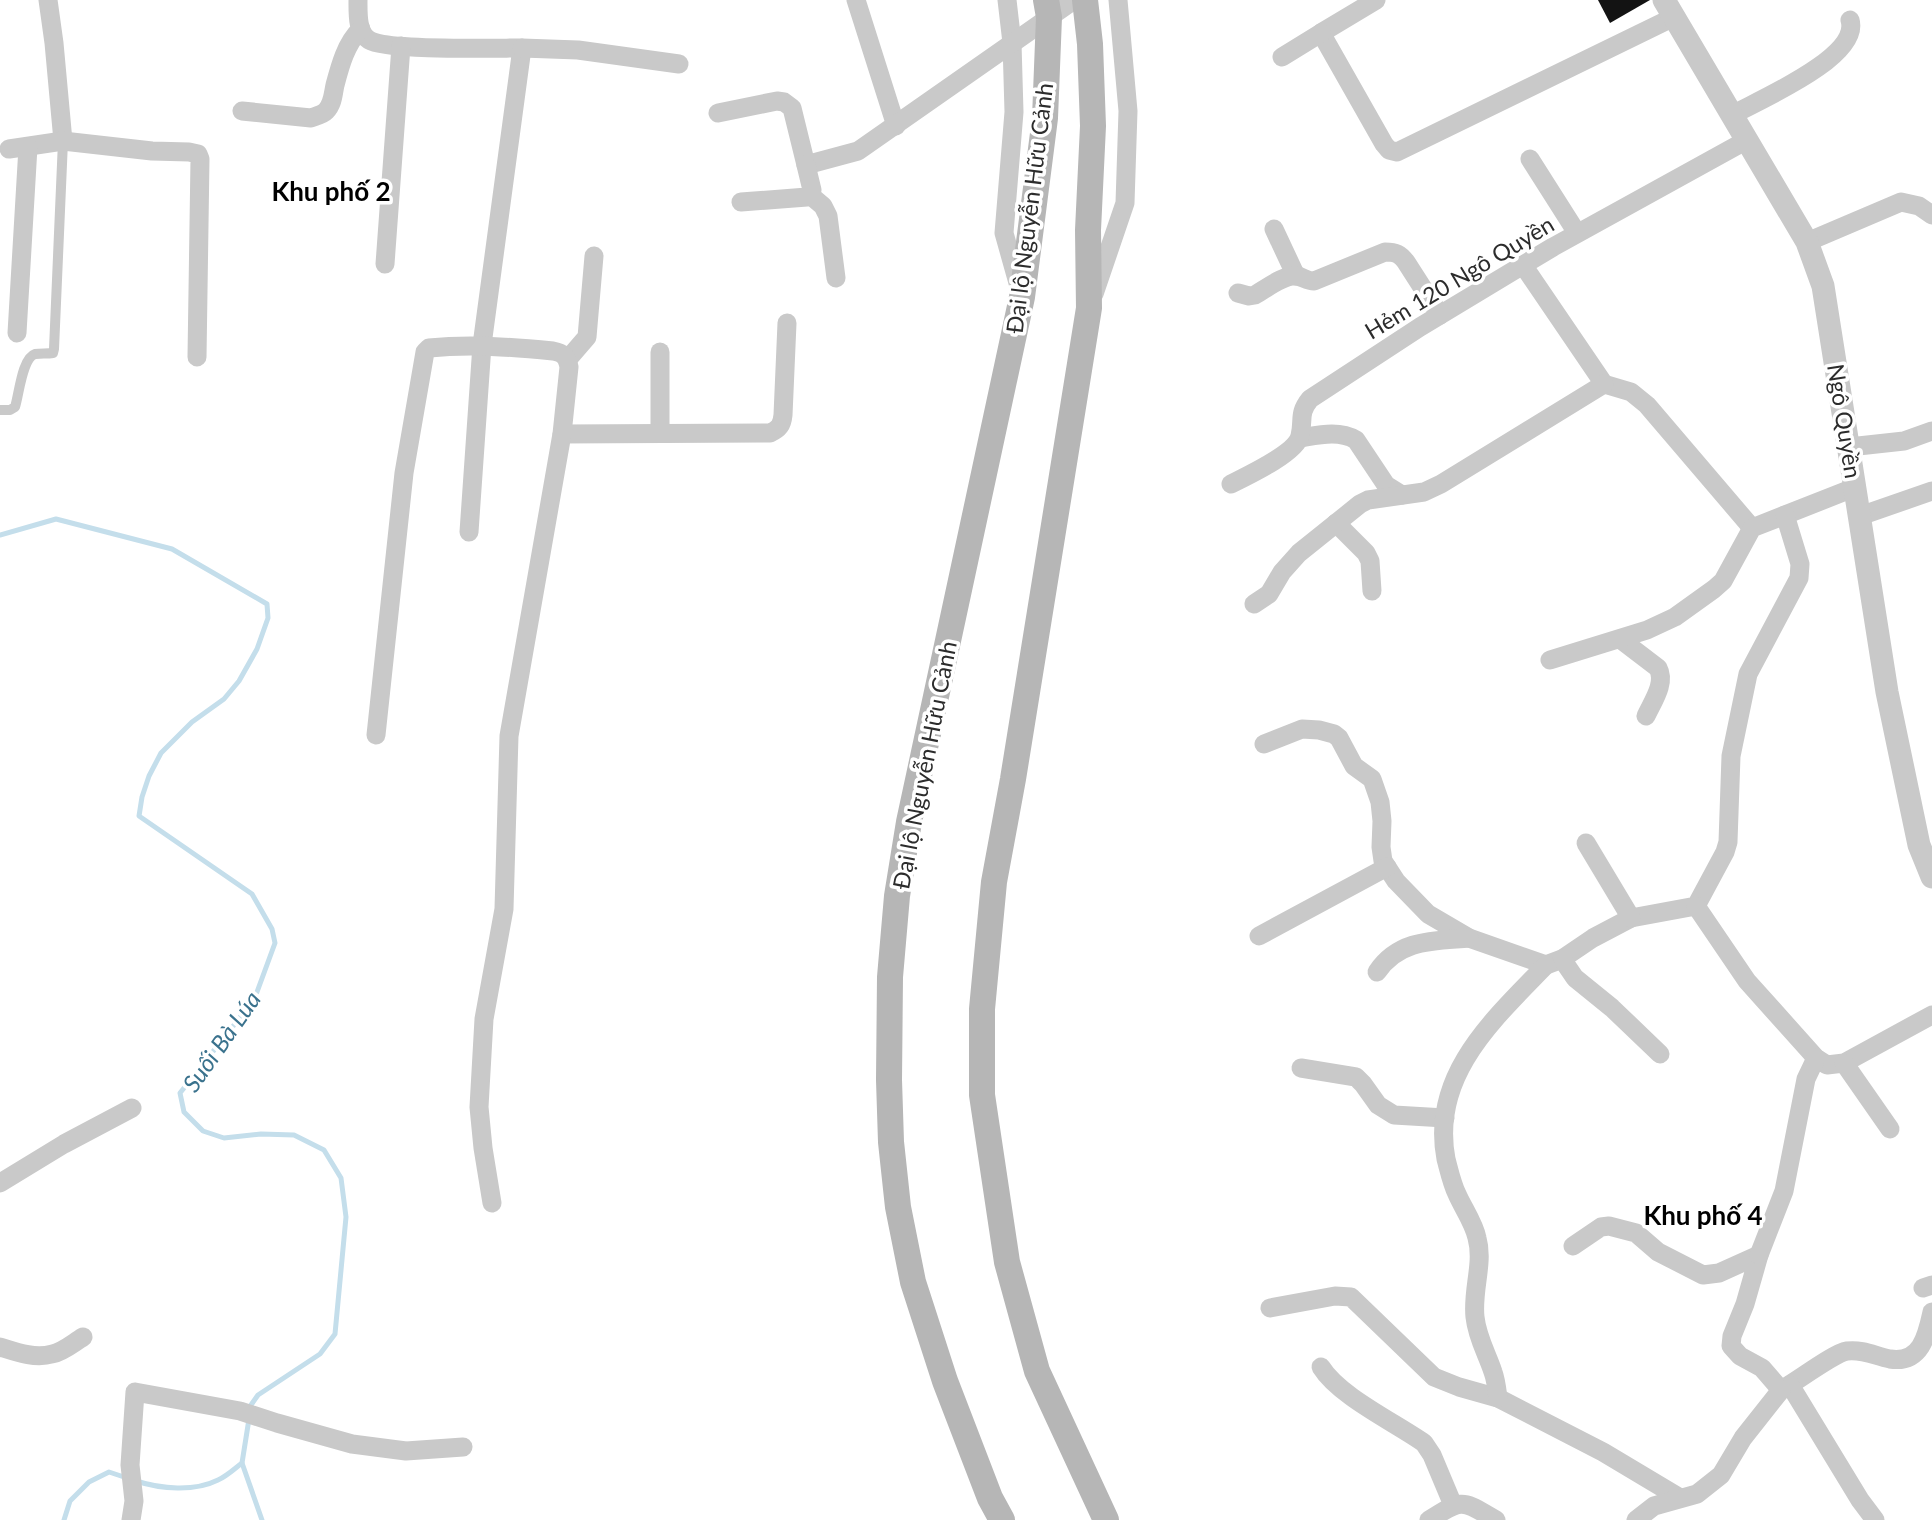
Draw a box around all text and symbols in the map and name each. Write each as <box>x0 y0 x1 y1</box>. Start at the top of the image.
street label: Đại lộ Nguyễn Hữu Cảnh <box>1000 81 1058 335</box>
district label: Khu phố 2 <box>271 175 391 207</box>
street label: Hẻm 120 Ngô Quyền <box>1359 209 1559 345</box>
street label: Ngô Quyền <box>1822 362 1868 480</box>
street label: Đại lộ Nguyễn Hữu Cảnh <box>886 639 962 891</box>
water label: Suối Bà Lúa <box>176 985 266 1097</box>
district label: Khu phố 4 <box>1643 1199 1763 1231</box>

